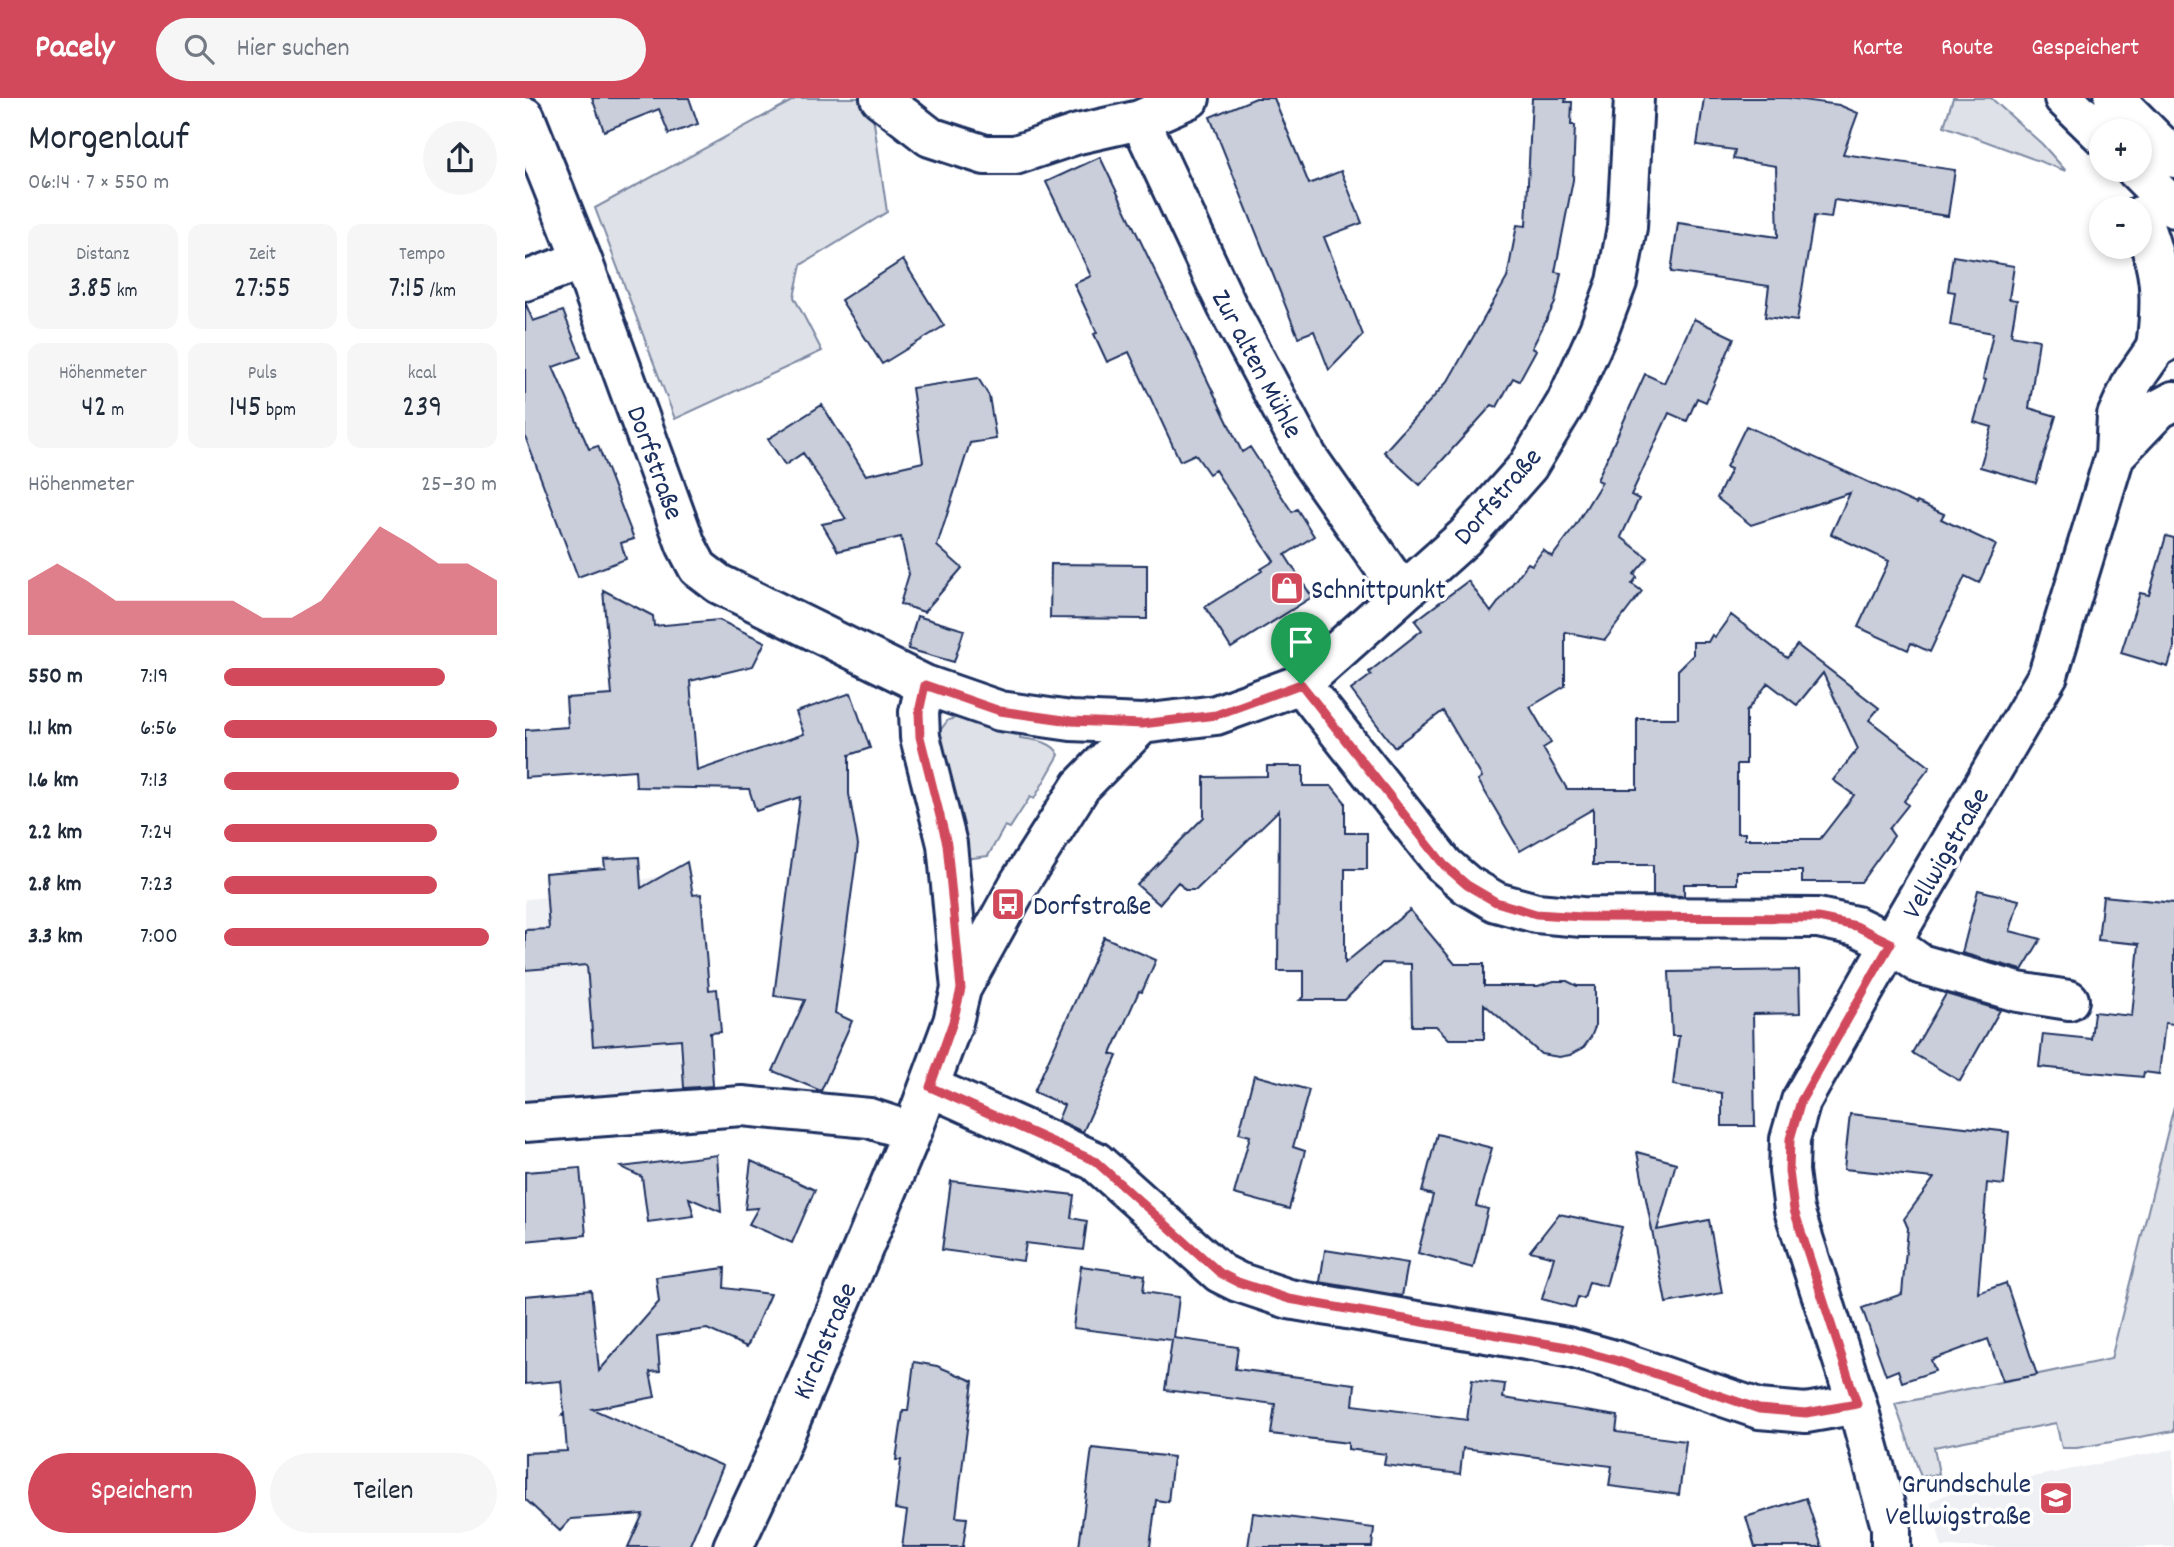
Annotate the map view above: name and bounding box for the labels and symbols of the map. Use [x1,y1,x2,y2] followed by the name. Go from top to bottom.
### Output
[1199,284,1311,447] street label: Zur alten Mühle
[613,401,691,526] street label: Dorfstraße
[1446,440,1554,556] street label: Dorfstraße
[1268,569,1306,607] shop icon: Schnittpunkt
[1311,573,1446,613] place label: Schnittpunkt
[1271,612,1331,684] pin
[1895,781,2002,928] street label: Vellwigstraße
[989,885,1027,923] bus stop icon: Dorfstraße
[1033,889,1151,929] place label: Dorfstraße
[785,1277,870,1407] street label: Kirchstraße
[1885,1467,2031,1539] place label: Grundschule Vellwigstraße
[2037,1479,2075,1517] school or university icon: Grundschule Vellwigstraße

